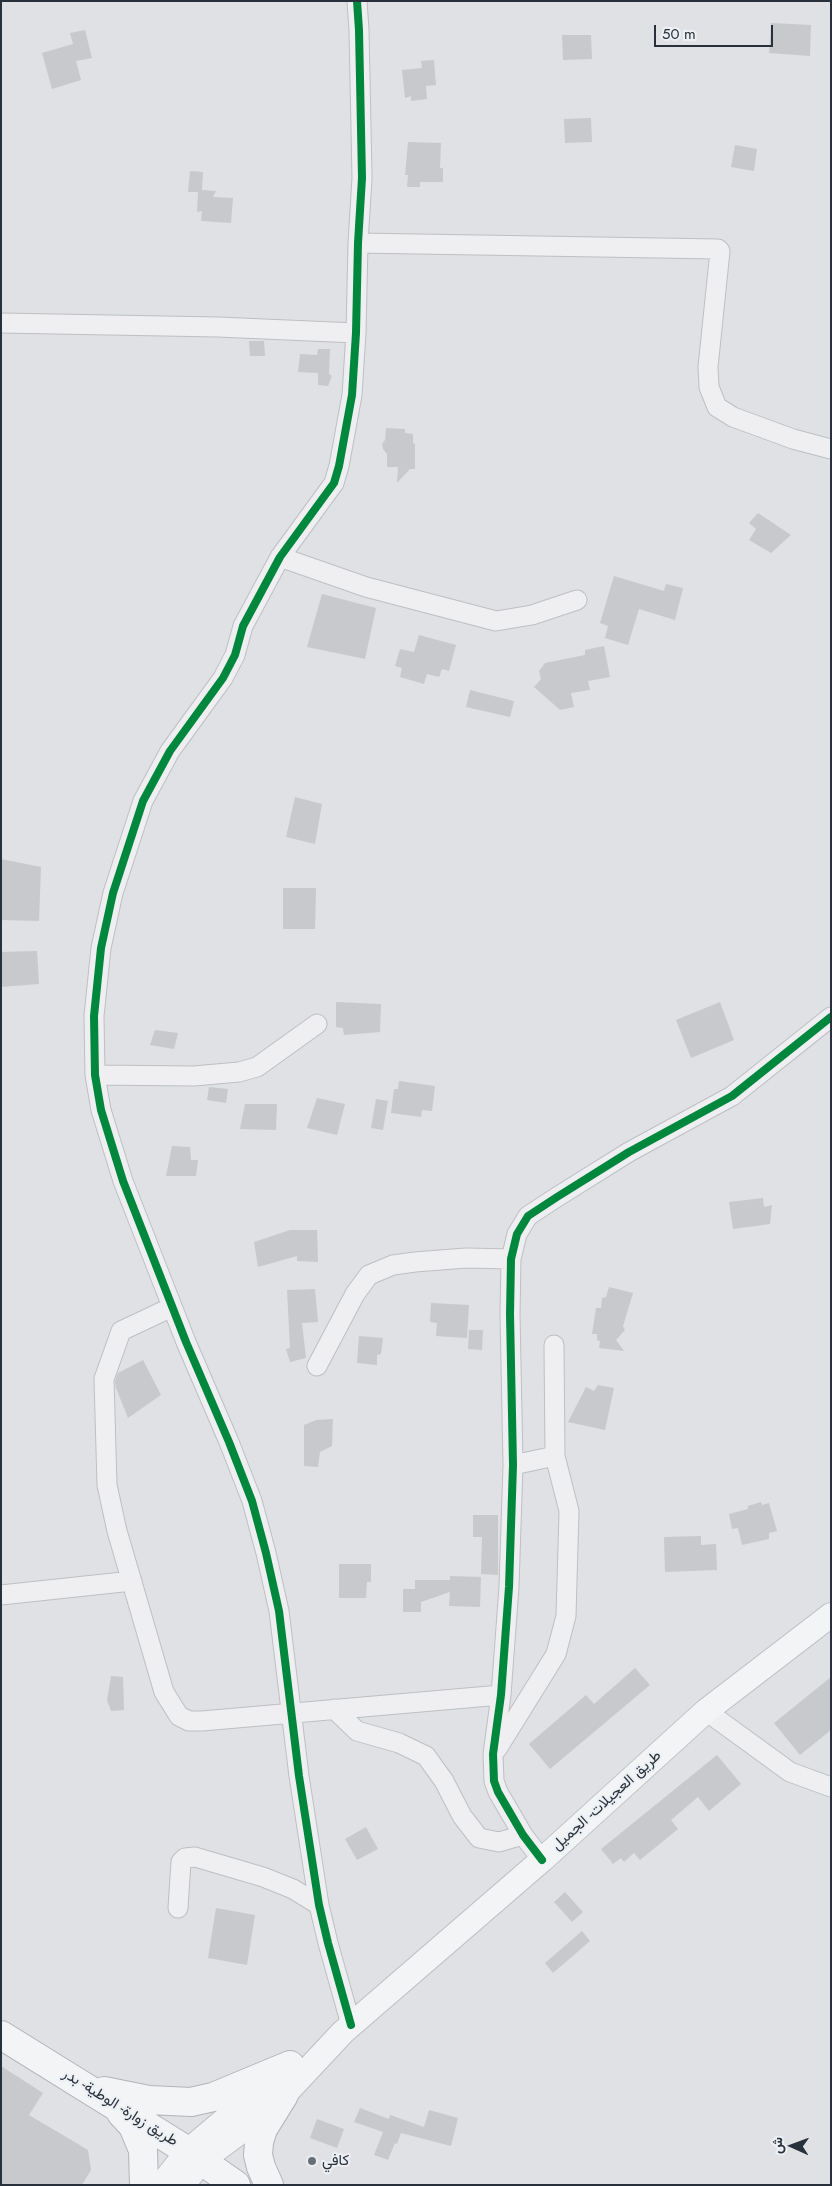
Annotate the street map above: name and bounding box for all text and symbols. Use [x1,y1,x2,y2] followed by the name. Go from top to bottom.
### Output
[657,15,776,47] scale bar
[662,23,696,45] text: 50 m
[549,1747,665,1855] street label: طريق العجيلات- الجميل
[59,2065,181,2151] street label: طريق زوارة- الوطية- بدر
[767,2121,817,2171] north arrow
[767,2137,787,2154] text: ش
[322,2152,349,2170] place label: كافي
[306,2155,318,2167] marker: كافي

